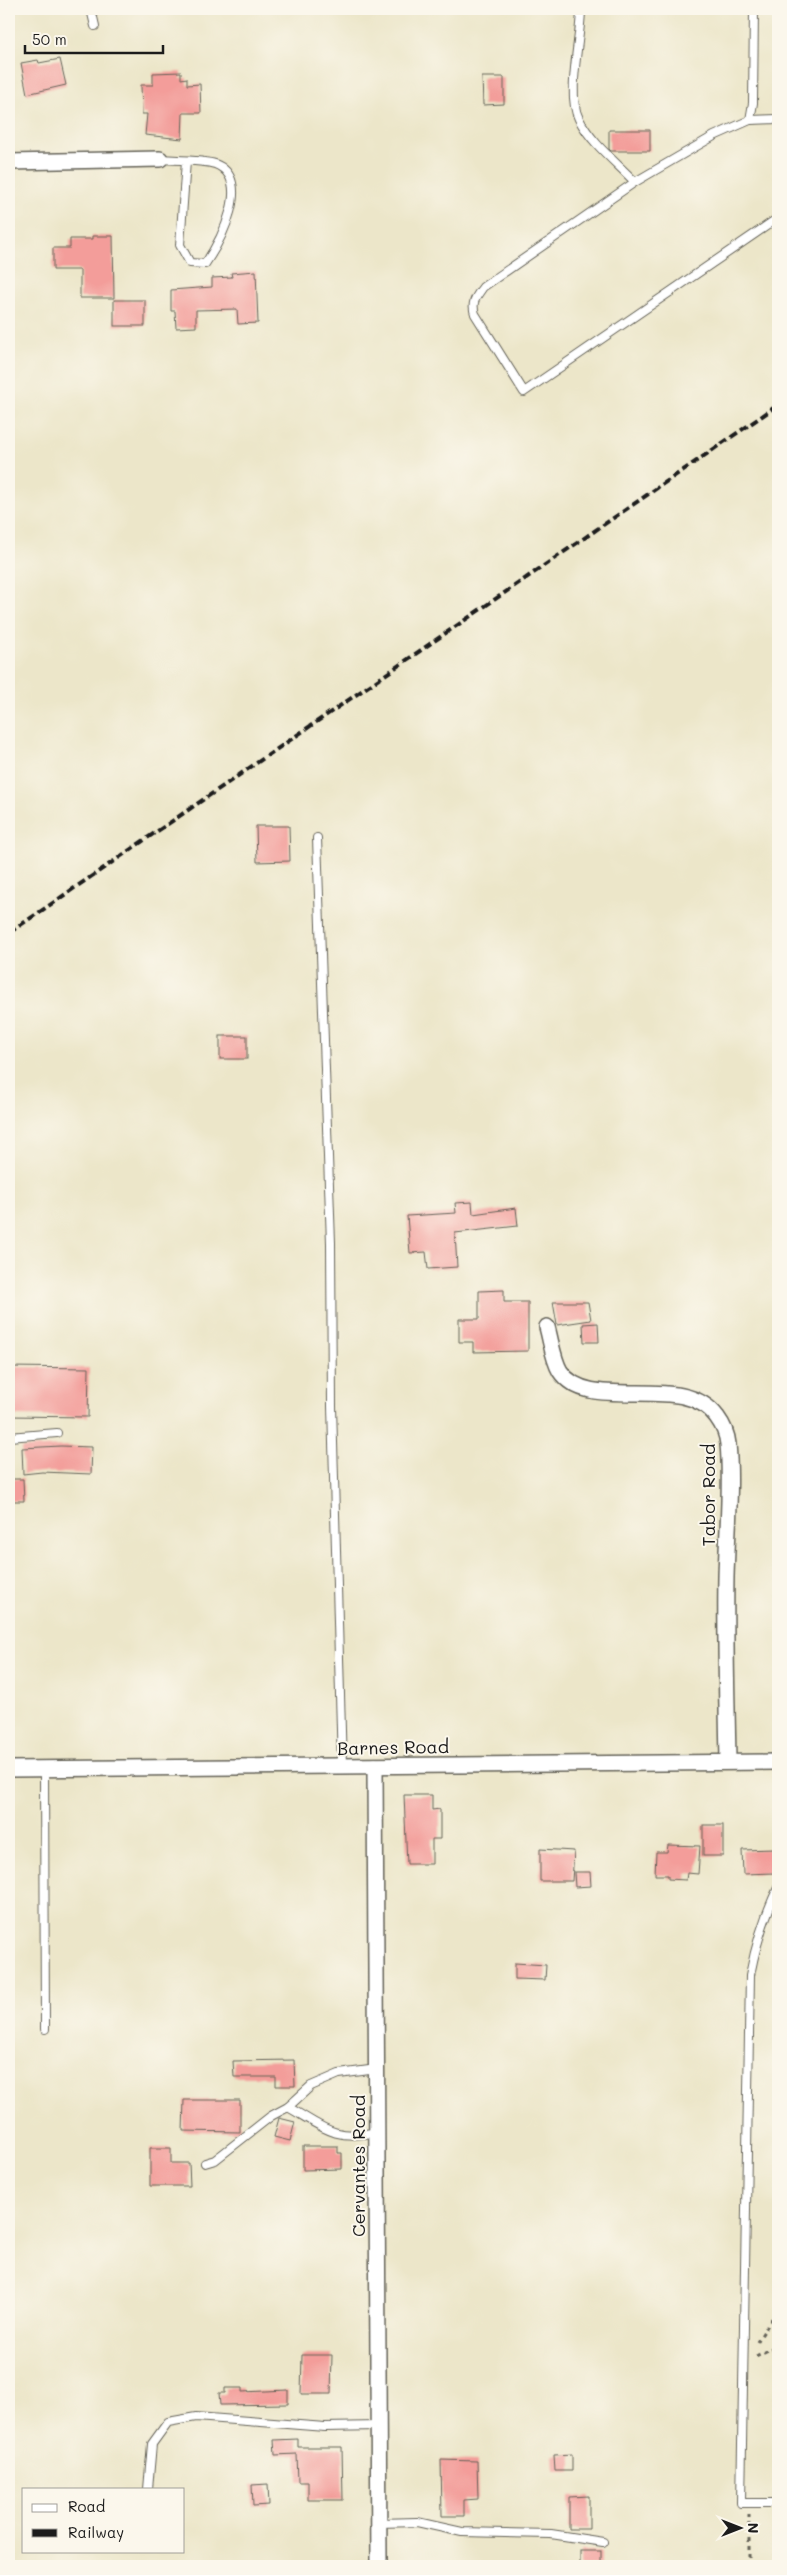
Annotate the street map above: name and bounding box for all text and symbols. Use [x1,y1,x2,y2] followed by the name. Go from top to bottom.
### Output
[25,22,162,54] scale bar
[32,29,67,49] text: 50 m
[696,1443,720,1547] street label: Tabor Road
[337,1734,449,1760] street label: Barnes Road
[346,2095,370,2237] street label: Cervantes Road
[22,2488,185,2552] legend
[68,2496,105,2516] text: Road
[714,2502,764,2552] north arrow
[68,2522,124,2542] text: Railway
[744,2523,763,2533] text: N

